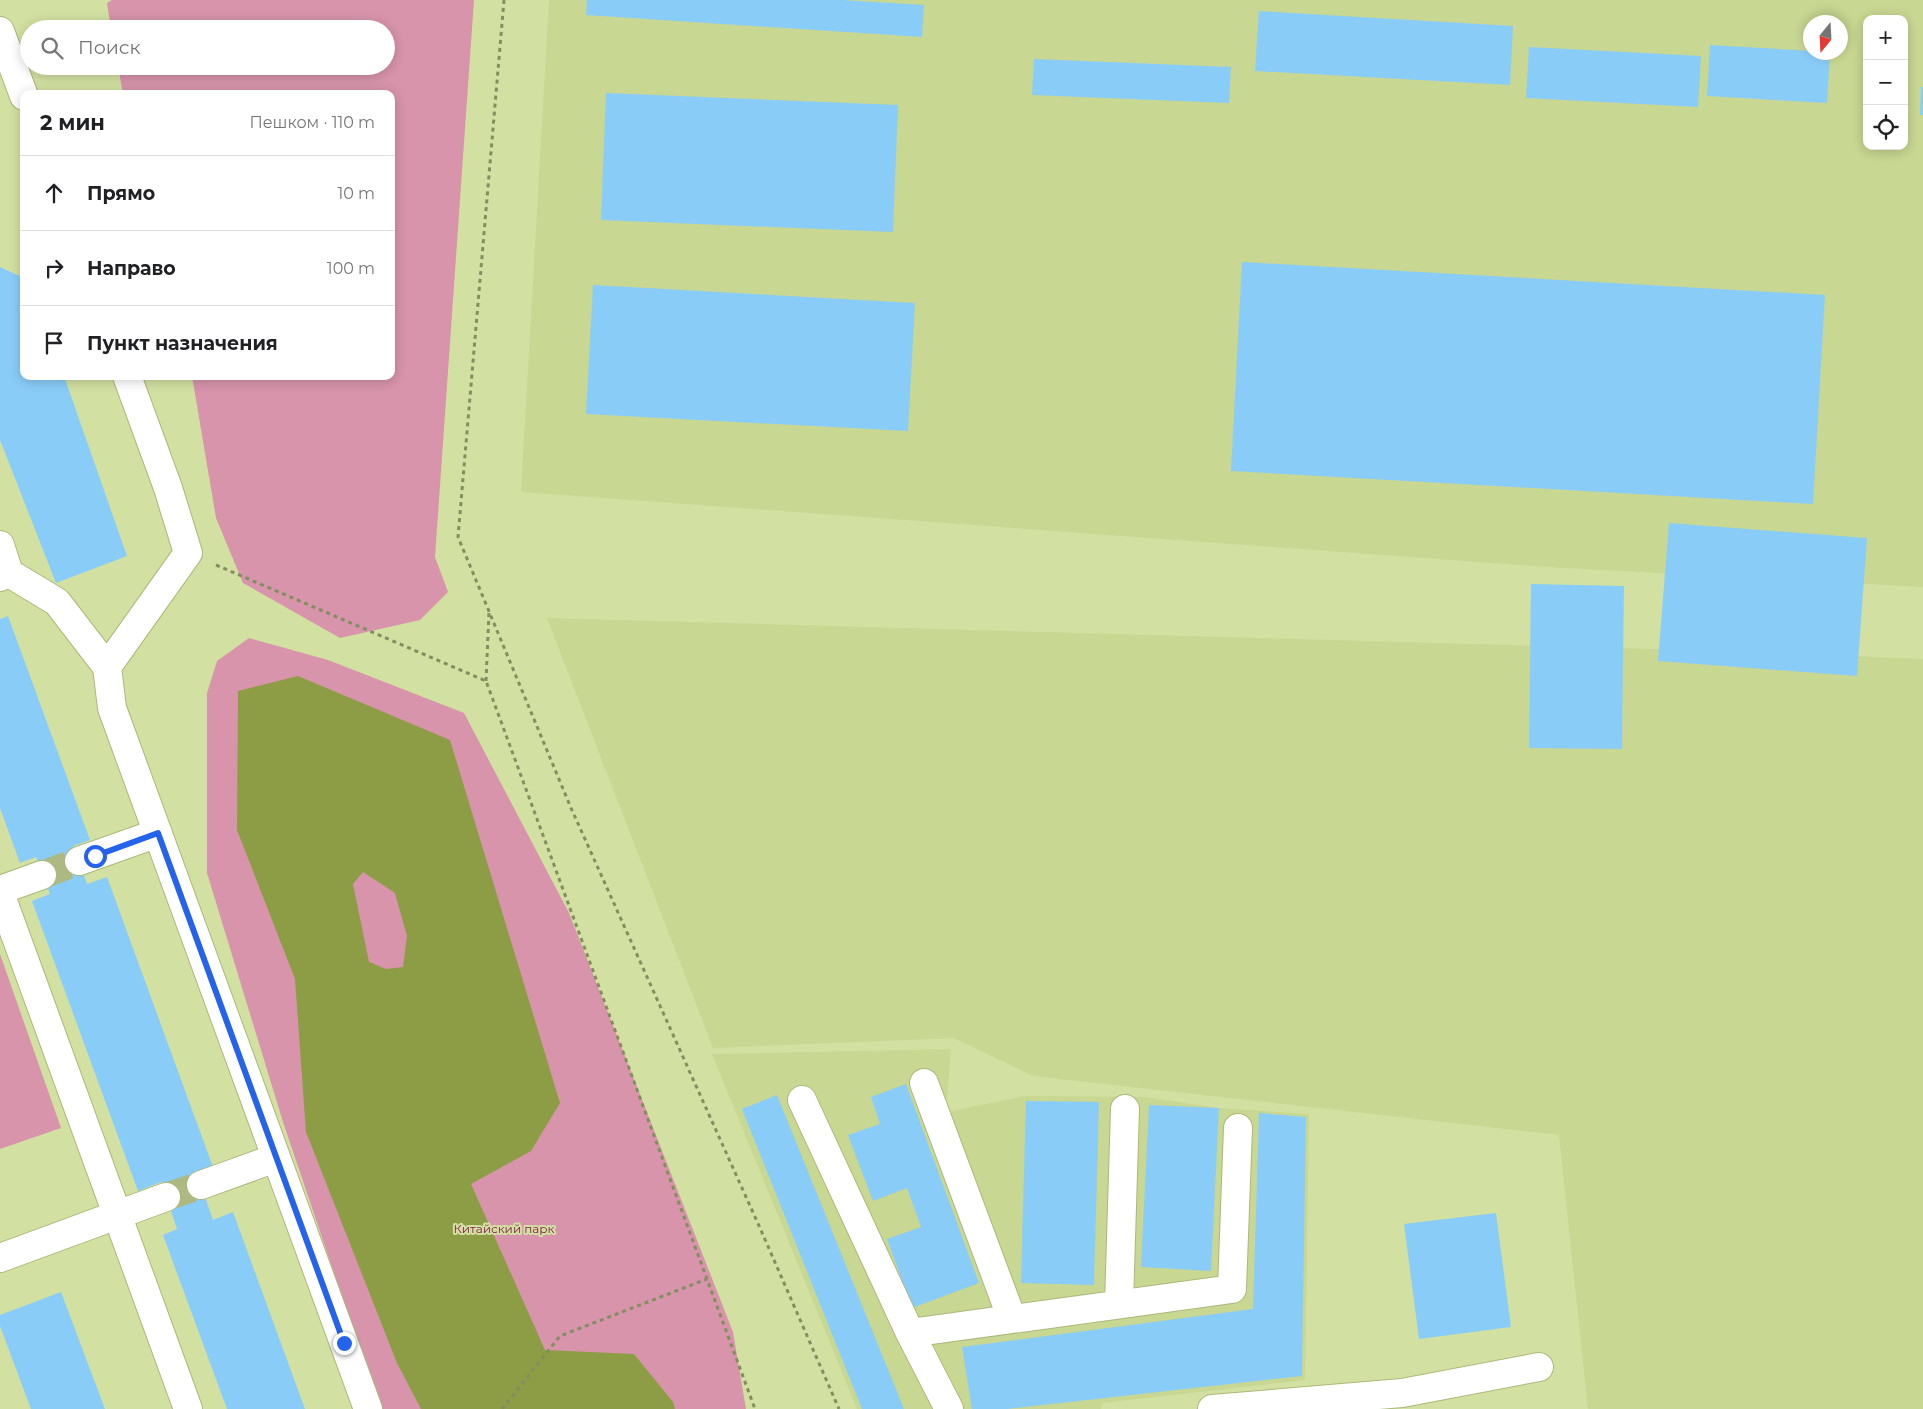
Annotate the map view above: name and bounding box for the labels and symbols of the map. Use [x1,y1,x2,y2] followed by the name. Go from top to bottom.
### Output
[1803,15,1848,60] north arrow
[84,845,107,868] route start
[453,1221,555,1236] park label: Китайский парк
[333,1332,356,1355] route end

